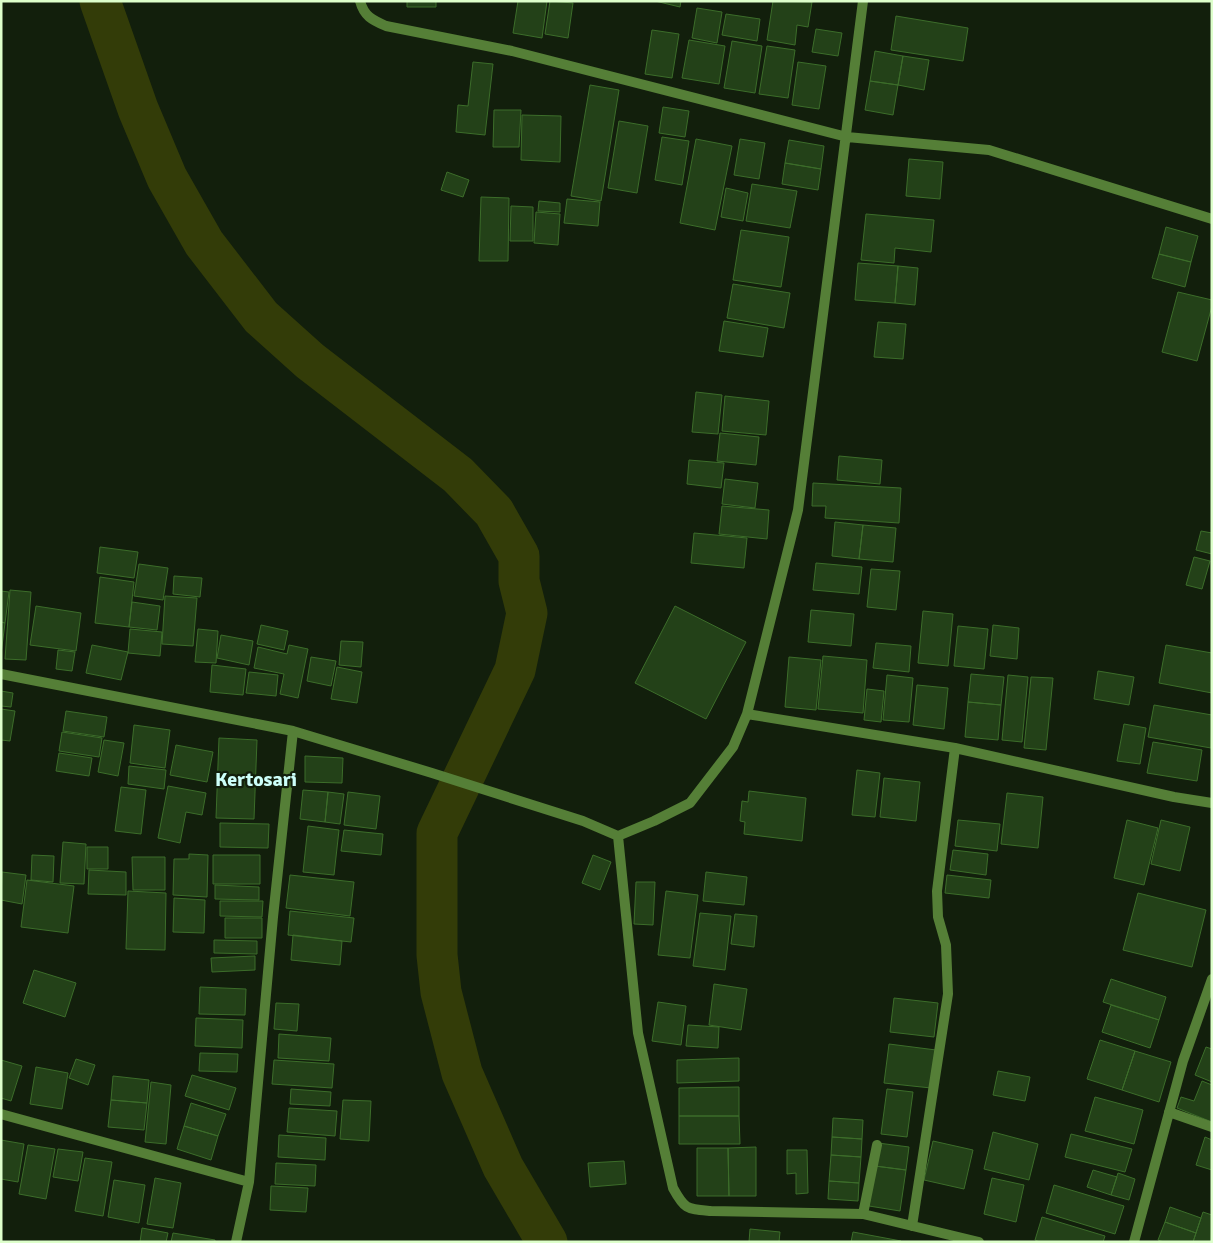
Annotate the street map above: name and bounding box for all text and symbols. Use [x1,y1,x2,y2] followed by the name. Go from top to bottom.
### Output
[215,767,297,792] district label: Kertosari

